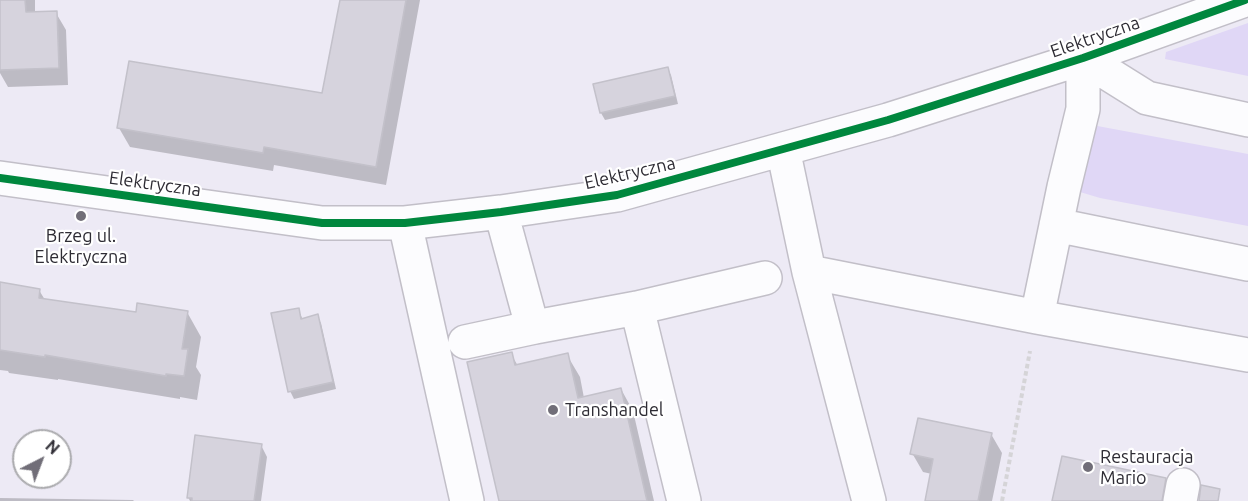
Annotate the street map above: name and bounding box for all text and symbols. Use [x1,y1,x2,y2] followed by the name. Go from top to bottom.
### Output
[1048,12,1142,62] street label: Elektryczna
[582,152,678,194] street label: Elektryczna
[107,167,203,201] street label: Elektryczna
[74,209,88,223] marker: Brzeg ul. Elektryczna
[35,225,127,268] place label: Brzeg ul. Elektryczna
[565,399,664,421] place label: Transhandel
[546,403,560,417] marker: Transhandel
[12,429,72,489] north arrow
[42,436,63,458] text: N
[1100,446,1194,488] place label: Restauracja Mario
[1081,460,1095,474] marker: Restauracja Mario

